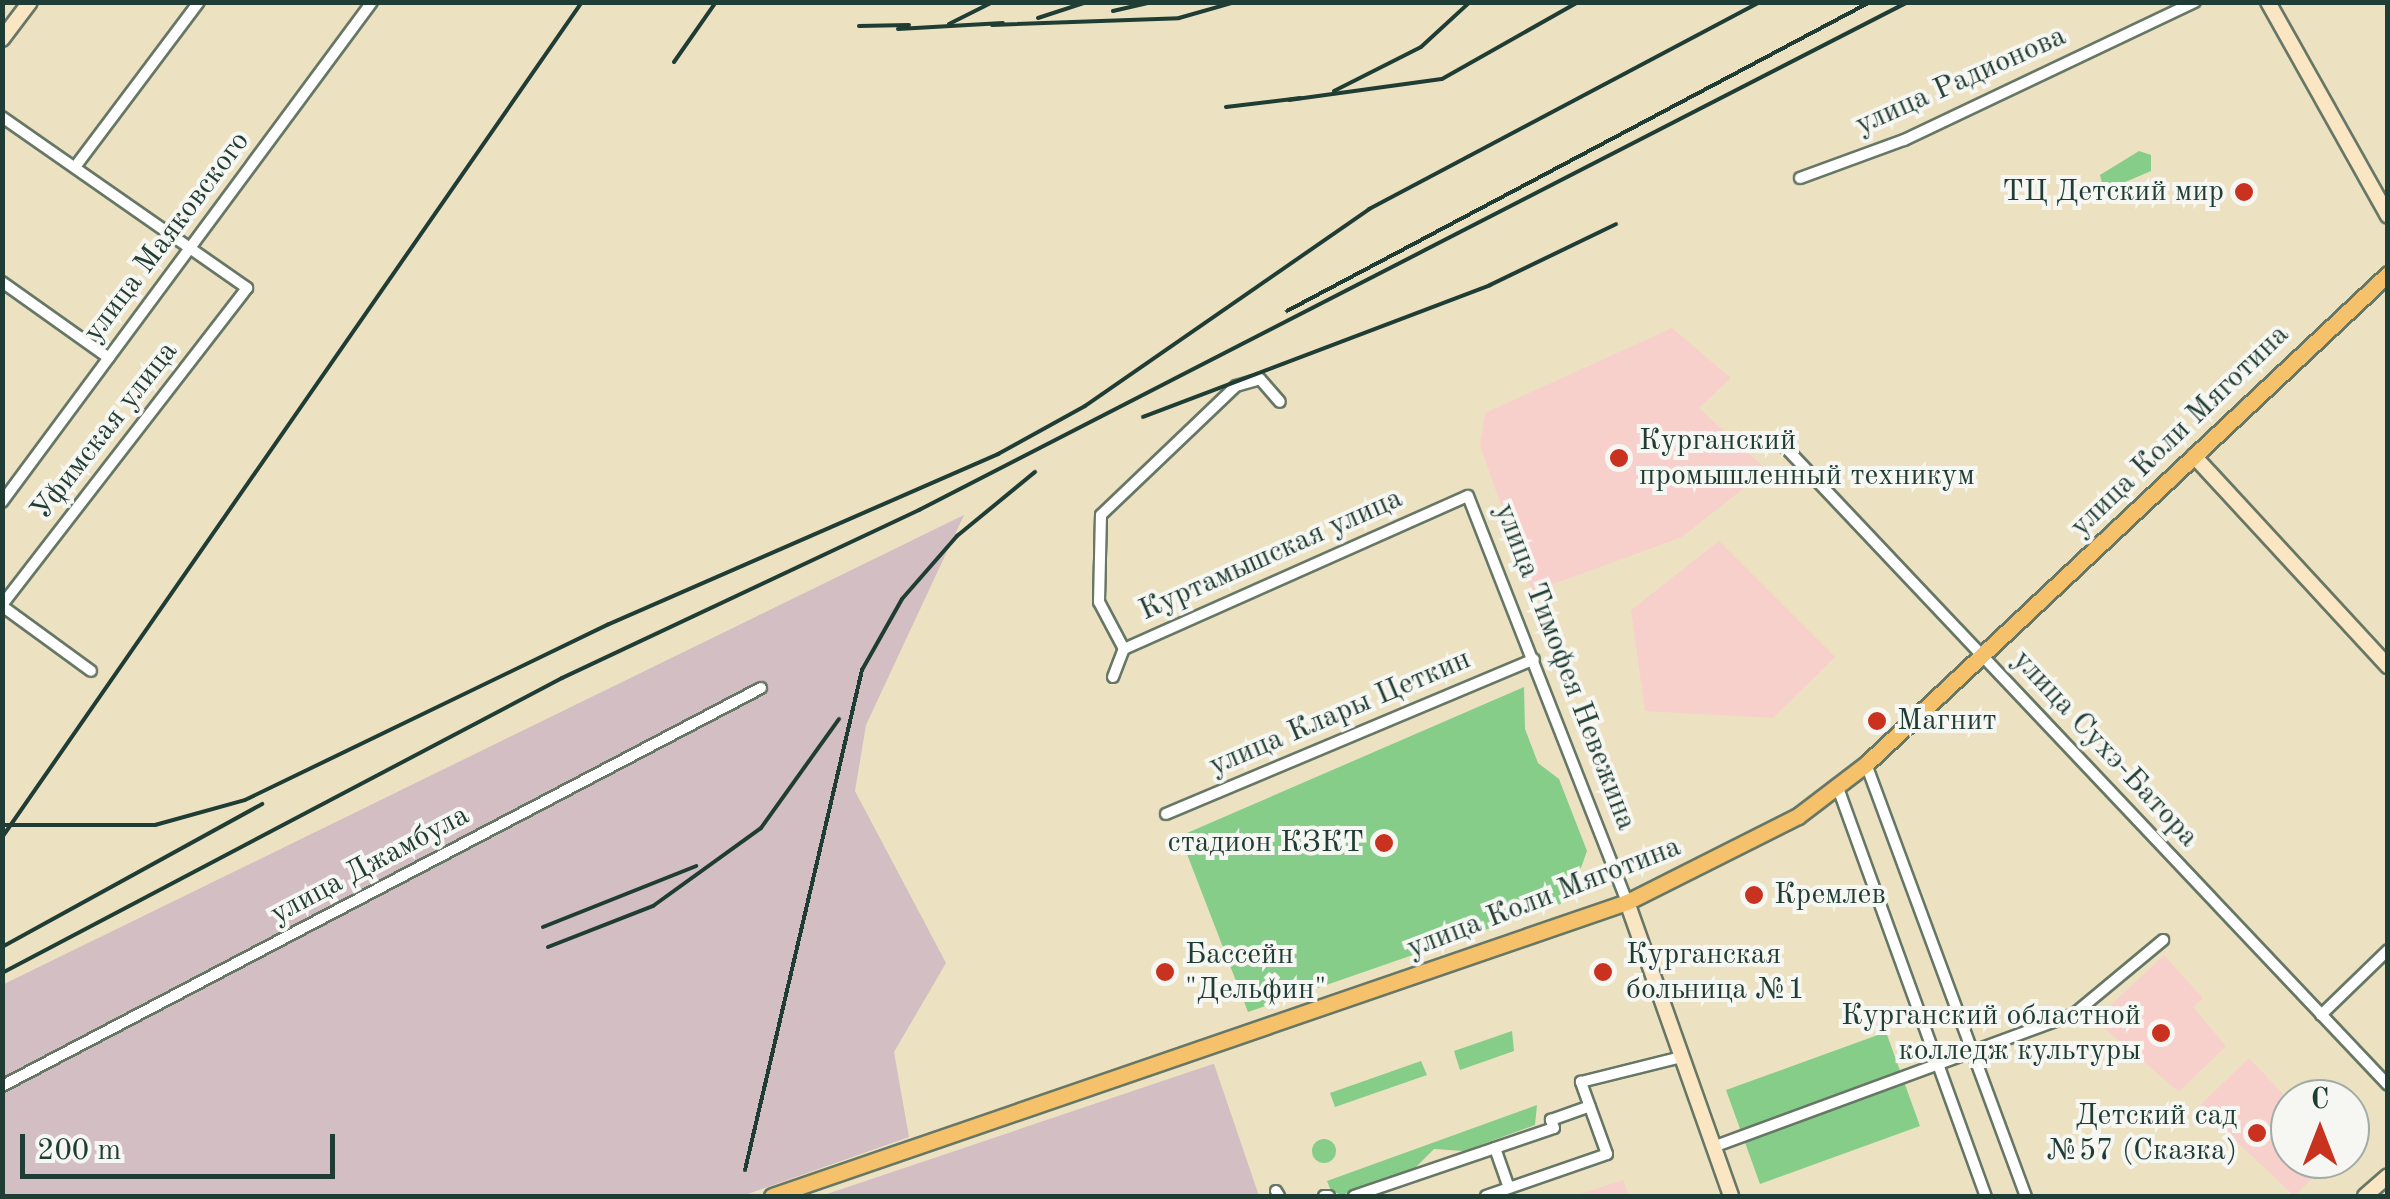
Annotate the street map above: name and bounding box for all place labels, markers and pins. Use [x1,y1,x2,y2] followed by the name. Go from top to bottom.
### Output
[2002,174,2224,210] place label: ТЦ Детский мир
[2233,181,2255,203] marker: ТЦ Детский мир
[1639,423,1975,494] place label: Курганский промышленный техникум
[1608,447,1630,469] marker: Курганский промышленный техникум
[1897,703,1997,739] place label: Магнит
[1866,710,1888,732] marker: Магнит
[1168,825,1364,861] place label: стадион КЗКТ
[1373,832,1395,854] marker: стадион КЗКТ
[1774,877,1886,913] place label: Кремлев
[1743,884,1765,906] marker: Кремлев
[1185,937,1326,1008] place label: Бассейн "Дельфин"
[1626,937,1805,1008] place label: Курганская больница №1
[1590,959,1616,985] marker: Курганская больница №1
[1154,961,1176,983] marker: Бассейн "Дельфин"
[1841,998,2141,1068] place label: Курганский областной колледж культуры
[2150,1022,2172,1044] marker: Курганский областной колледж культуры
[2047,1098,2237,1168] place label: Детский сад №57 (Сказка)
[2246,1122,2268,1144] marker: Детский сад №57 (Сказка)

